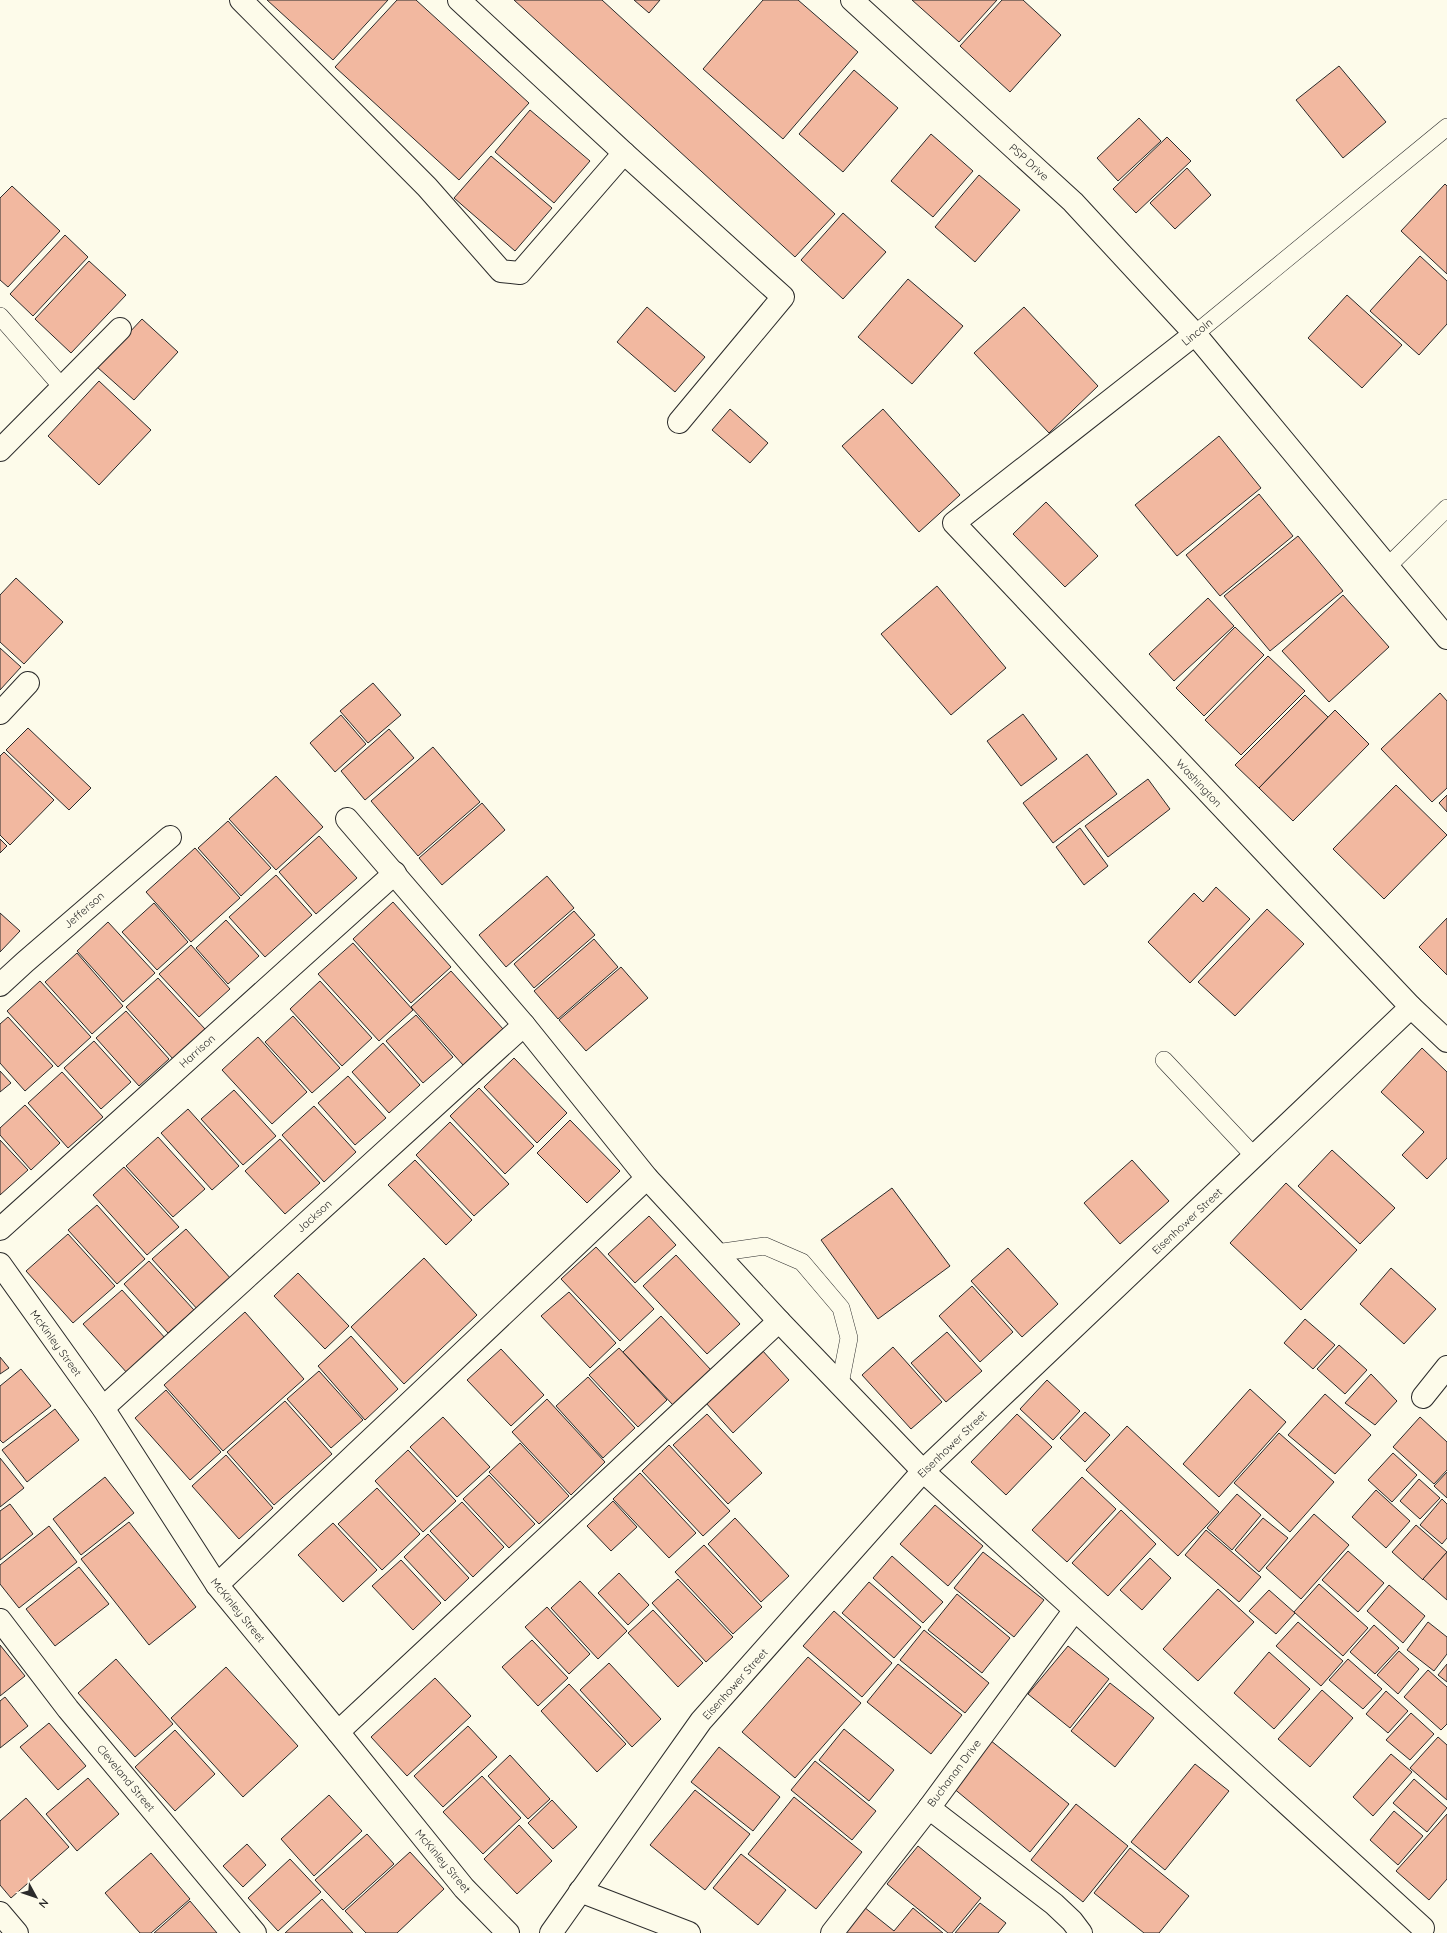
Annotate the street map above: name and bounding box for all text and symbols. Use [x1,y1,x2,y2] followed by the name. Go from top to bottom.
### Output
[1006,140,1052,184] street label: PSP Drive
[1179,315,1215,349] street label: Lincoln
[1173,756,1225,810] street label: Washington
[61,889,107,931] street label: Jefferson
[176,1031,218,1071] street label: Harrison
[1149,1185,1225,1257] street label: Eisenhower Street
[293,1197,335,1235] street label: Jackson
[27,1307,85,1379] street label: McKinley Street
[914,1407,990,1481] street label: Eisenhower Street
[208,1575,268,1645] street label: McKinley Street
[699,1645,771,1723] street label: Eisenhower Street
[924,1736,984,1810] street label: Buchanan Drive
[94,1742,158,1815] street label: Cleveland Street
[412,1826,474,1896] street label: McKinley Street
[16,1877,56,1917] north arrow
[36,1896,52,1911] text: N

